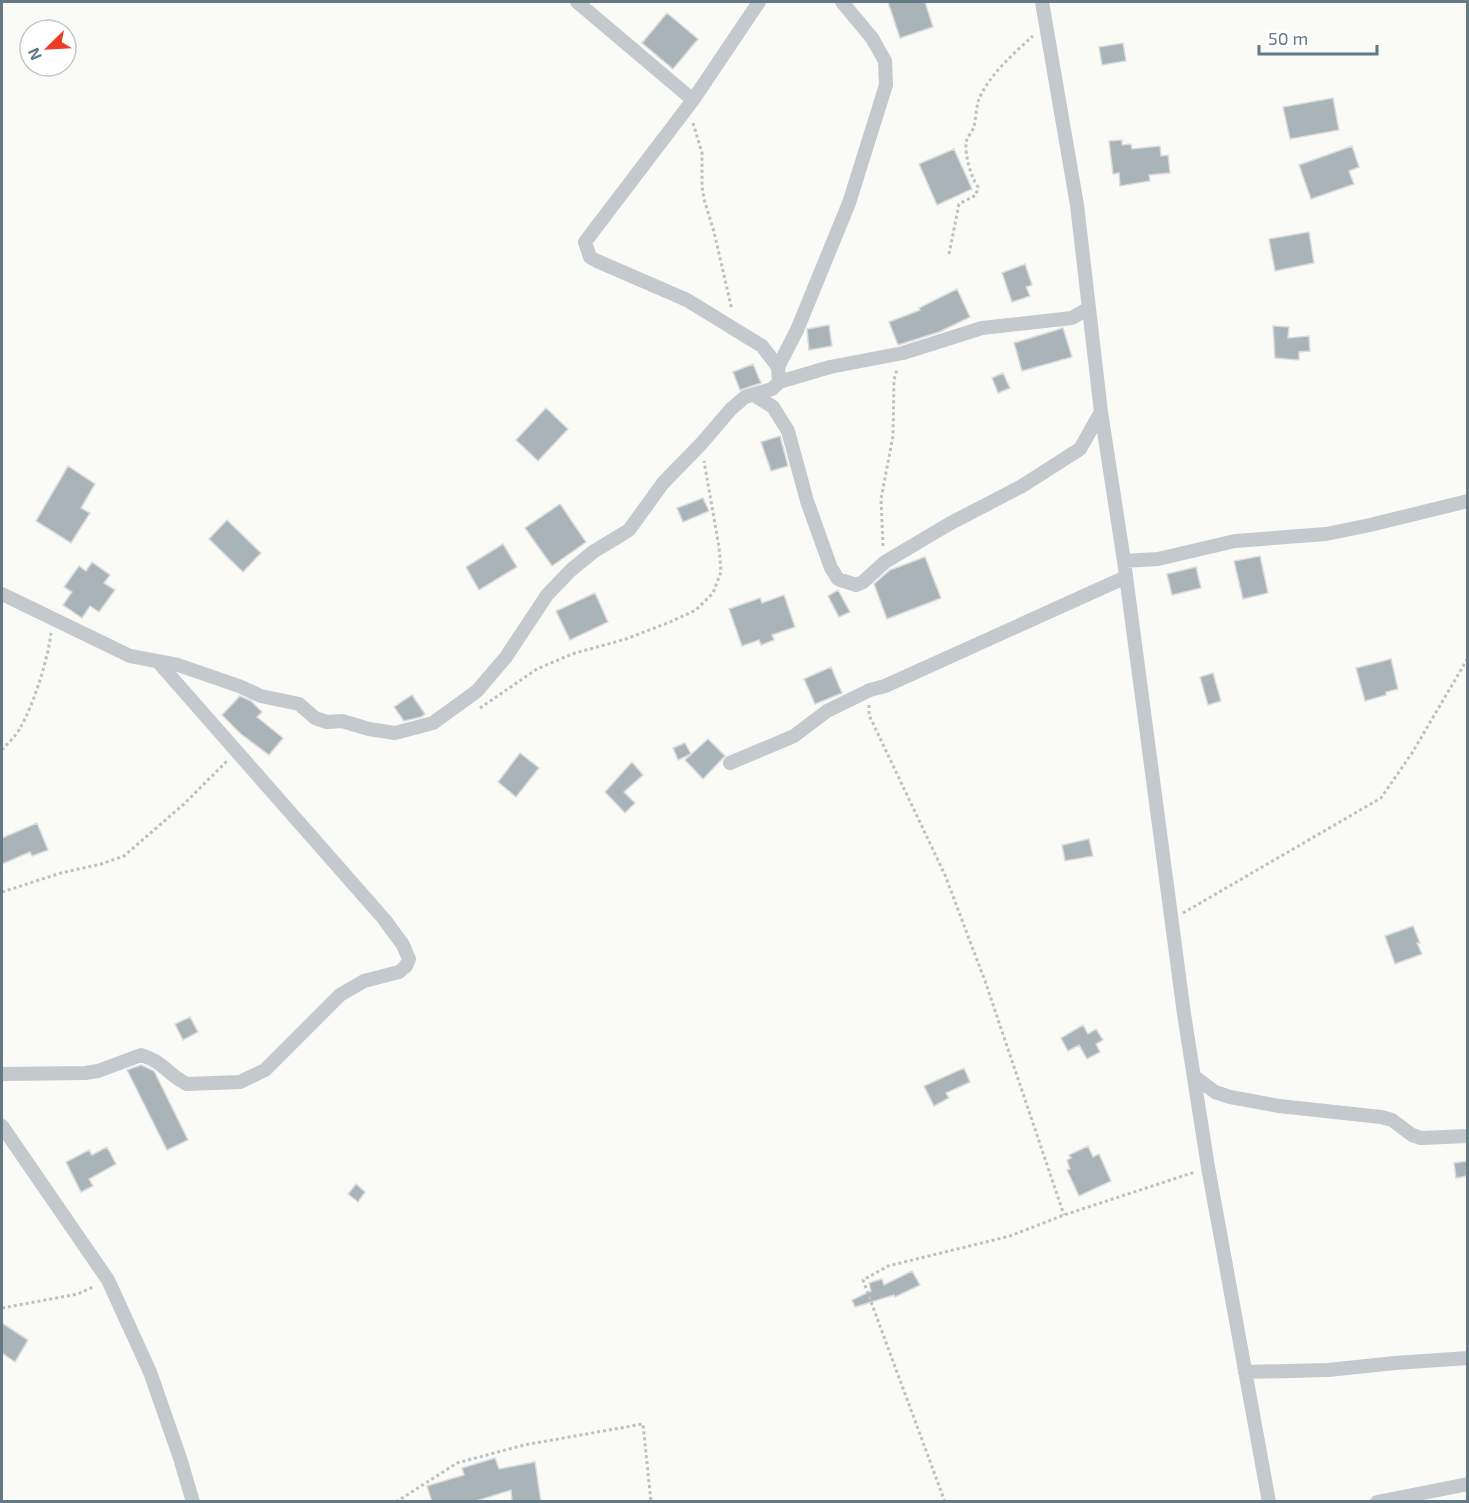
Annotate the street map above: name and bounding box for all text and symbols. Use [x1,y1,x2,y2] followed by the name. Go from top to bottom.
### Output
[18,18,78,78] north arrow
[1259,18,1378,56] scale bar
[1268,27,1308,49] text: 50 m
[23,45,45,63] text: N

